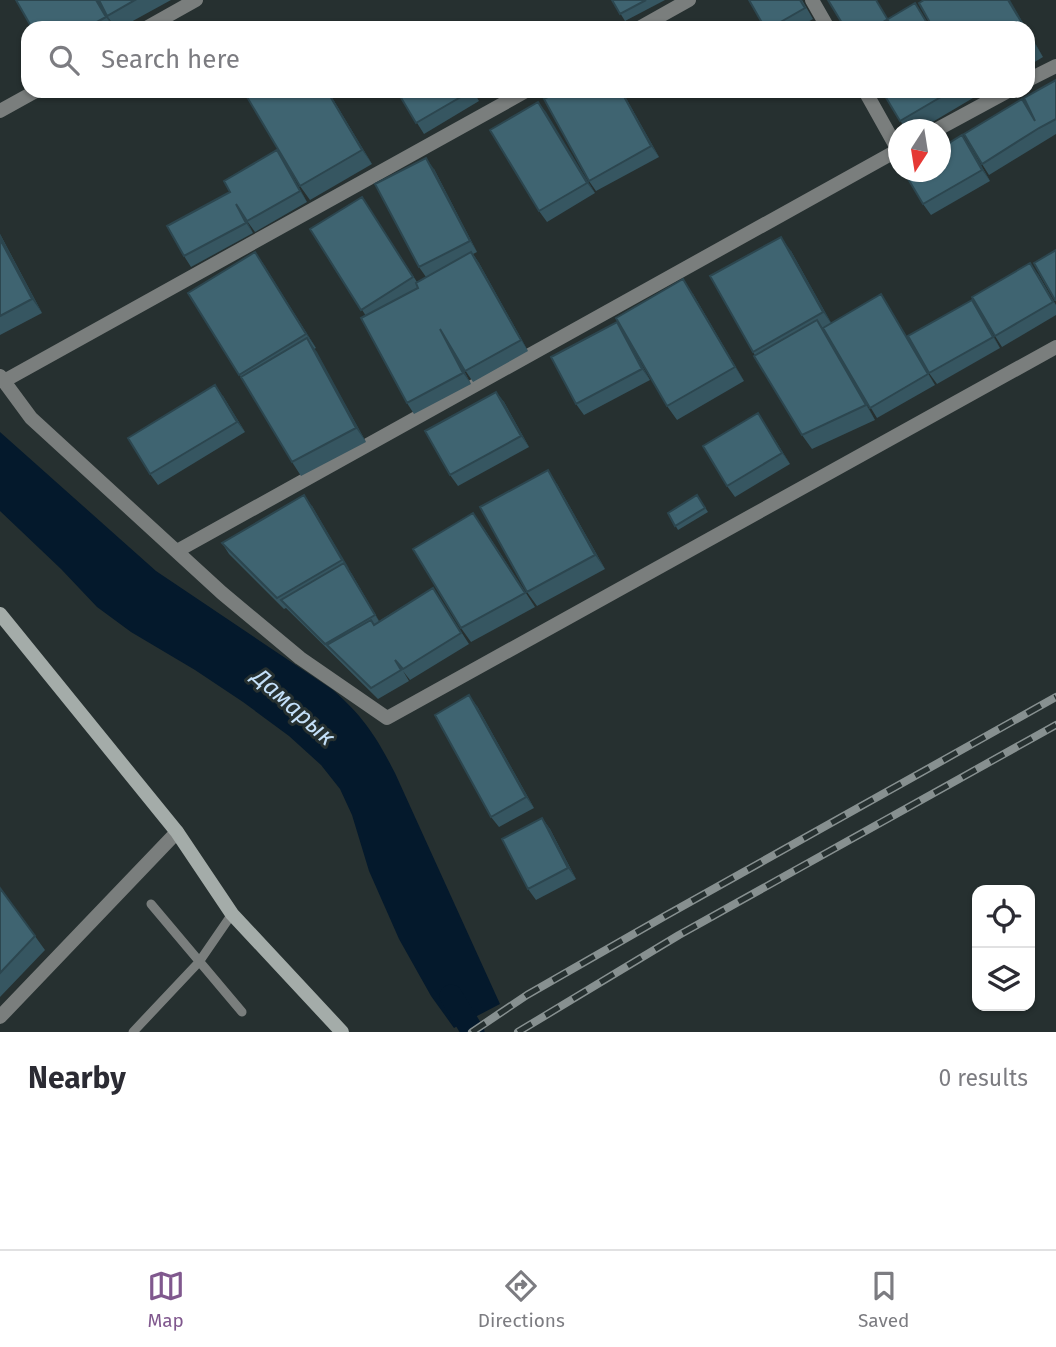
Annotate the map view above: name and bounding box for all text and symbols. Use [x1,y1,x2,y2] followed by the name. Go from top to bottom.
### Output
[21,21,1035,98] search box
[45,41,83,79] icon: search
[101,44,240,75] text: Search here
[888,119,951,182] north arrow
[245,661,341,752] water label: Дамарык
[972,885,1035,1011] map controls
[972,885,1035,948] button: locate
[972,948,1035,1011] button: layers
[28,1060,126,1096] text: Nearby
[938,1064,1028,1092] text: 0 results
[147,1267,185,1332] tab: Map
[478,1267,565,1332] tab: Directions
[858,1267,909,1332] tab: Saved

